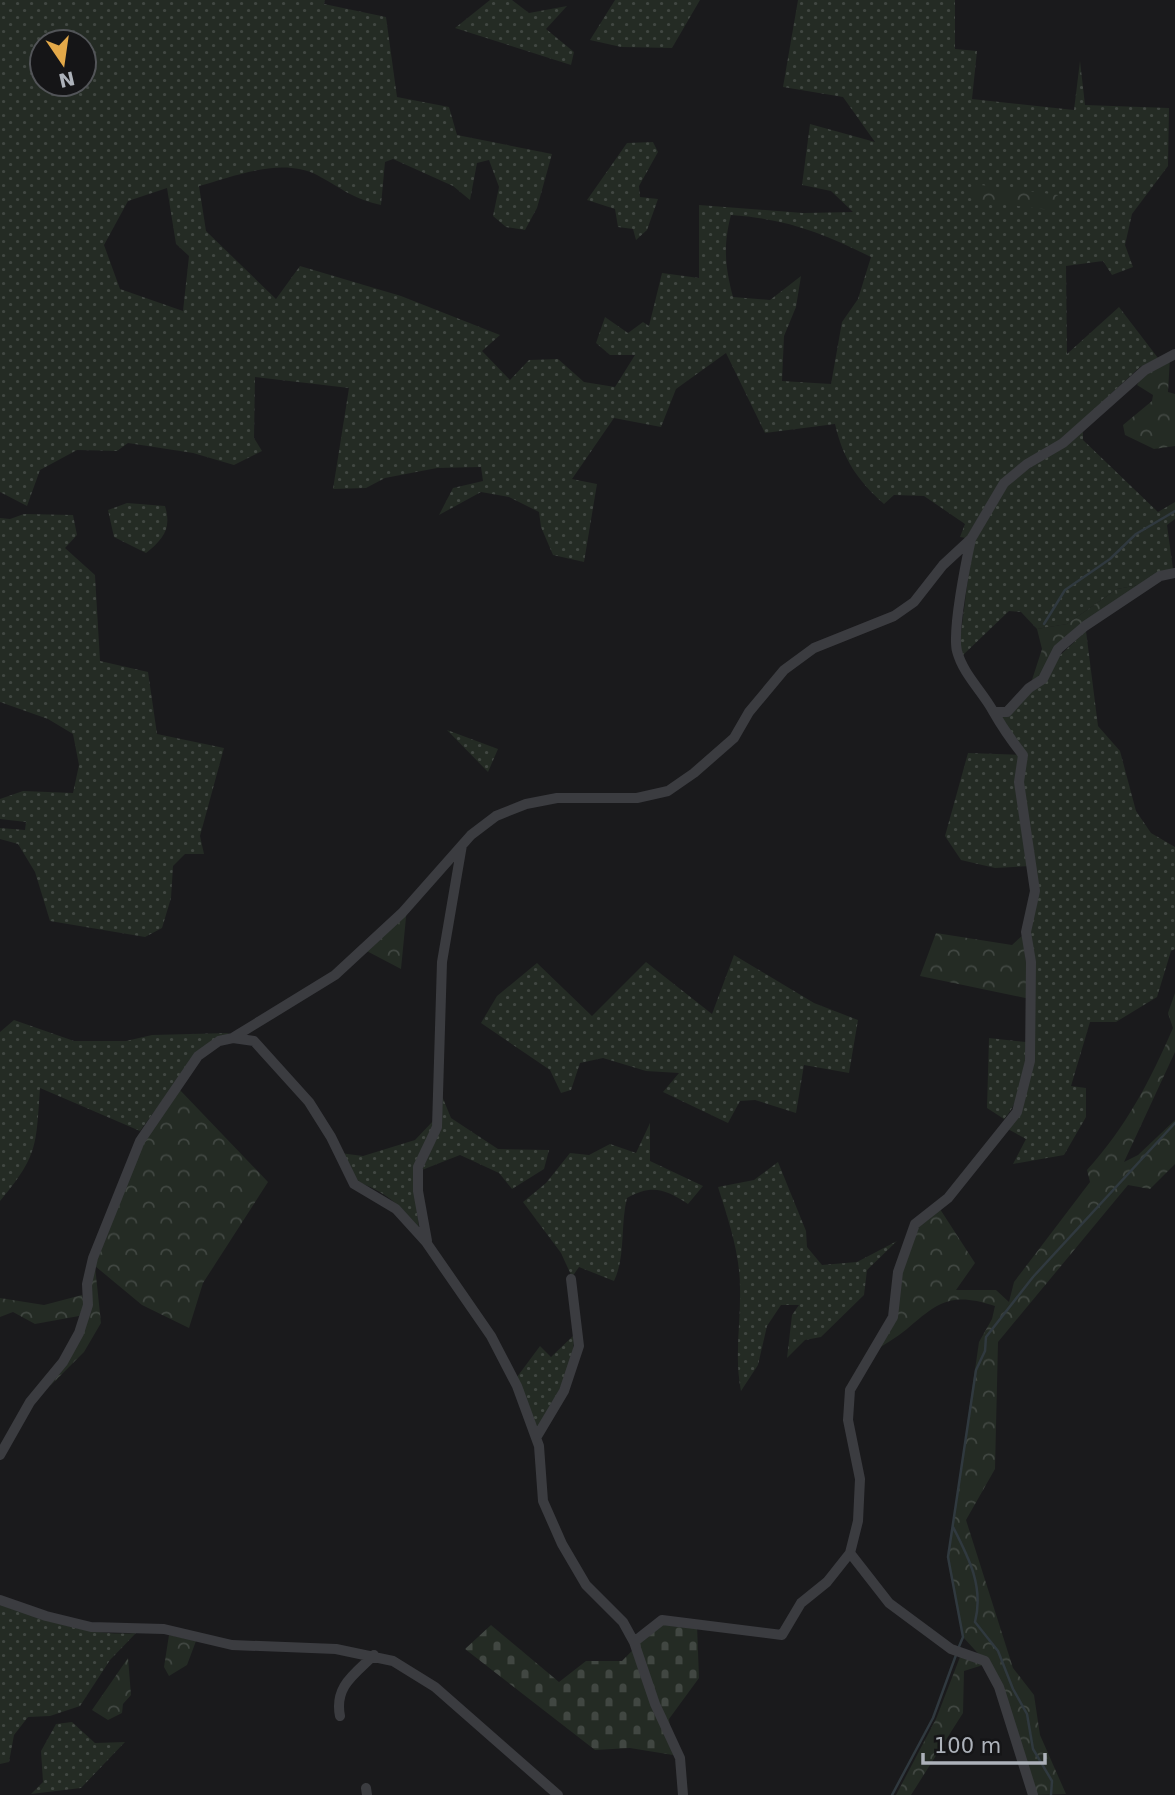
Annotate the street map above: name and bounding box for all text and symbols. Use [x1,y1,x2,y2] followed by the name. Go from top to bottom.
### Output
[28,28,98,98] north arrow
[57,67,77,92] text: N
[923,1722,1046,1766] scale bar
[934,1734,1001,1758] text: 100 m

